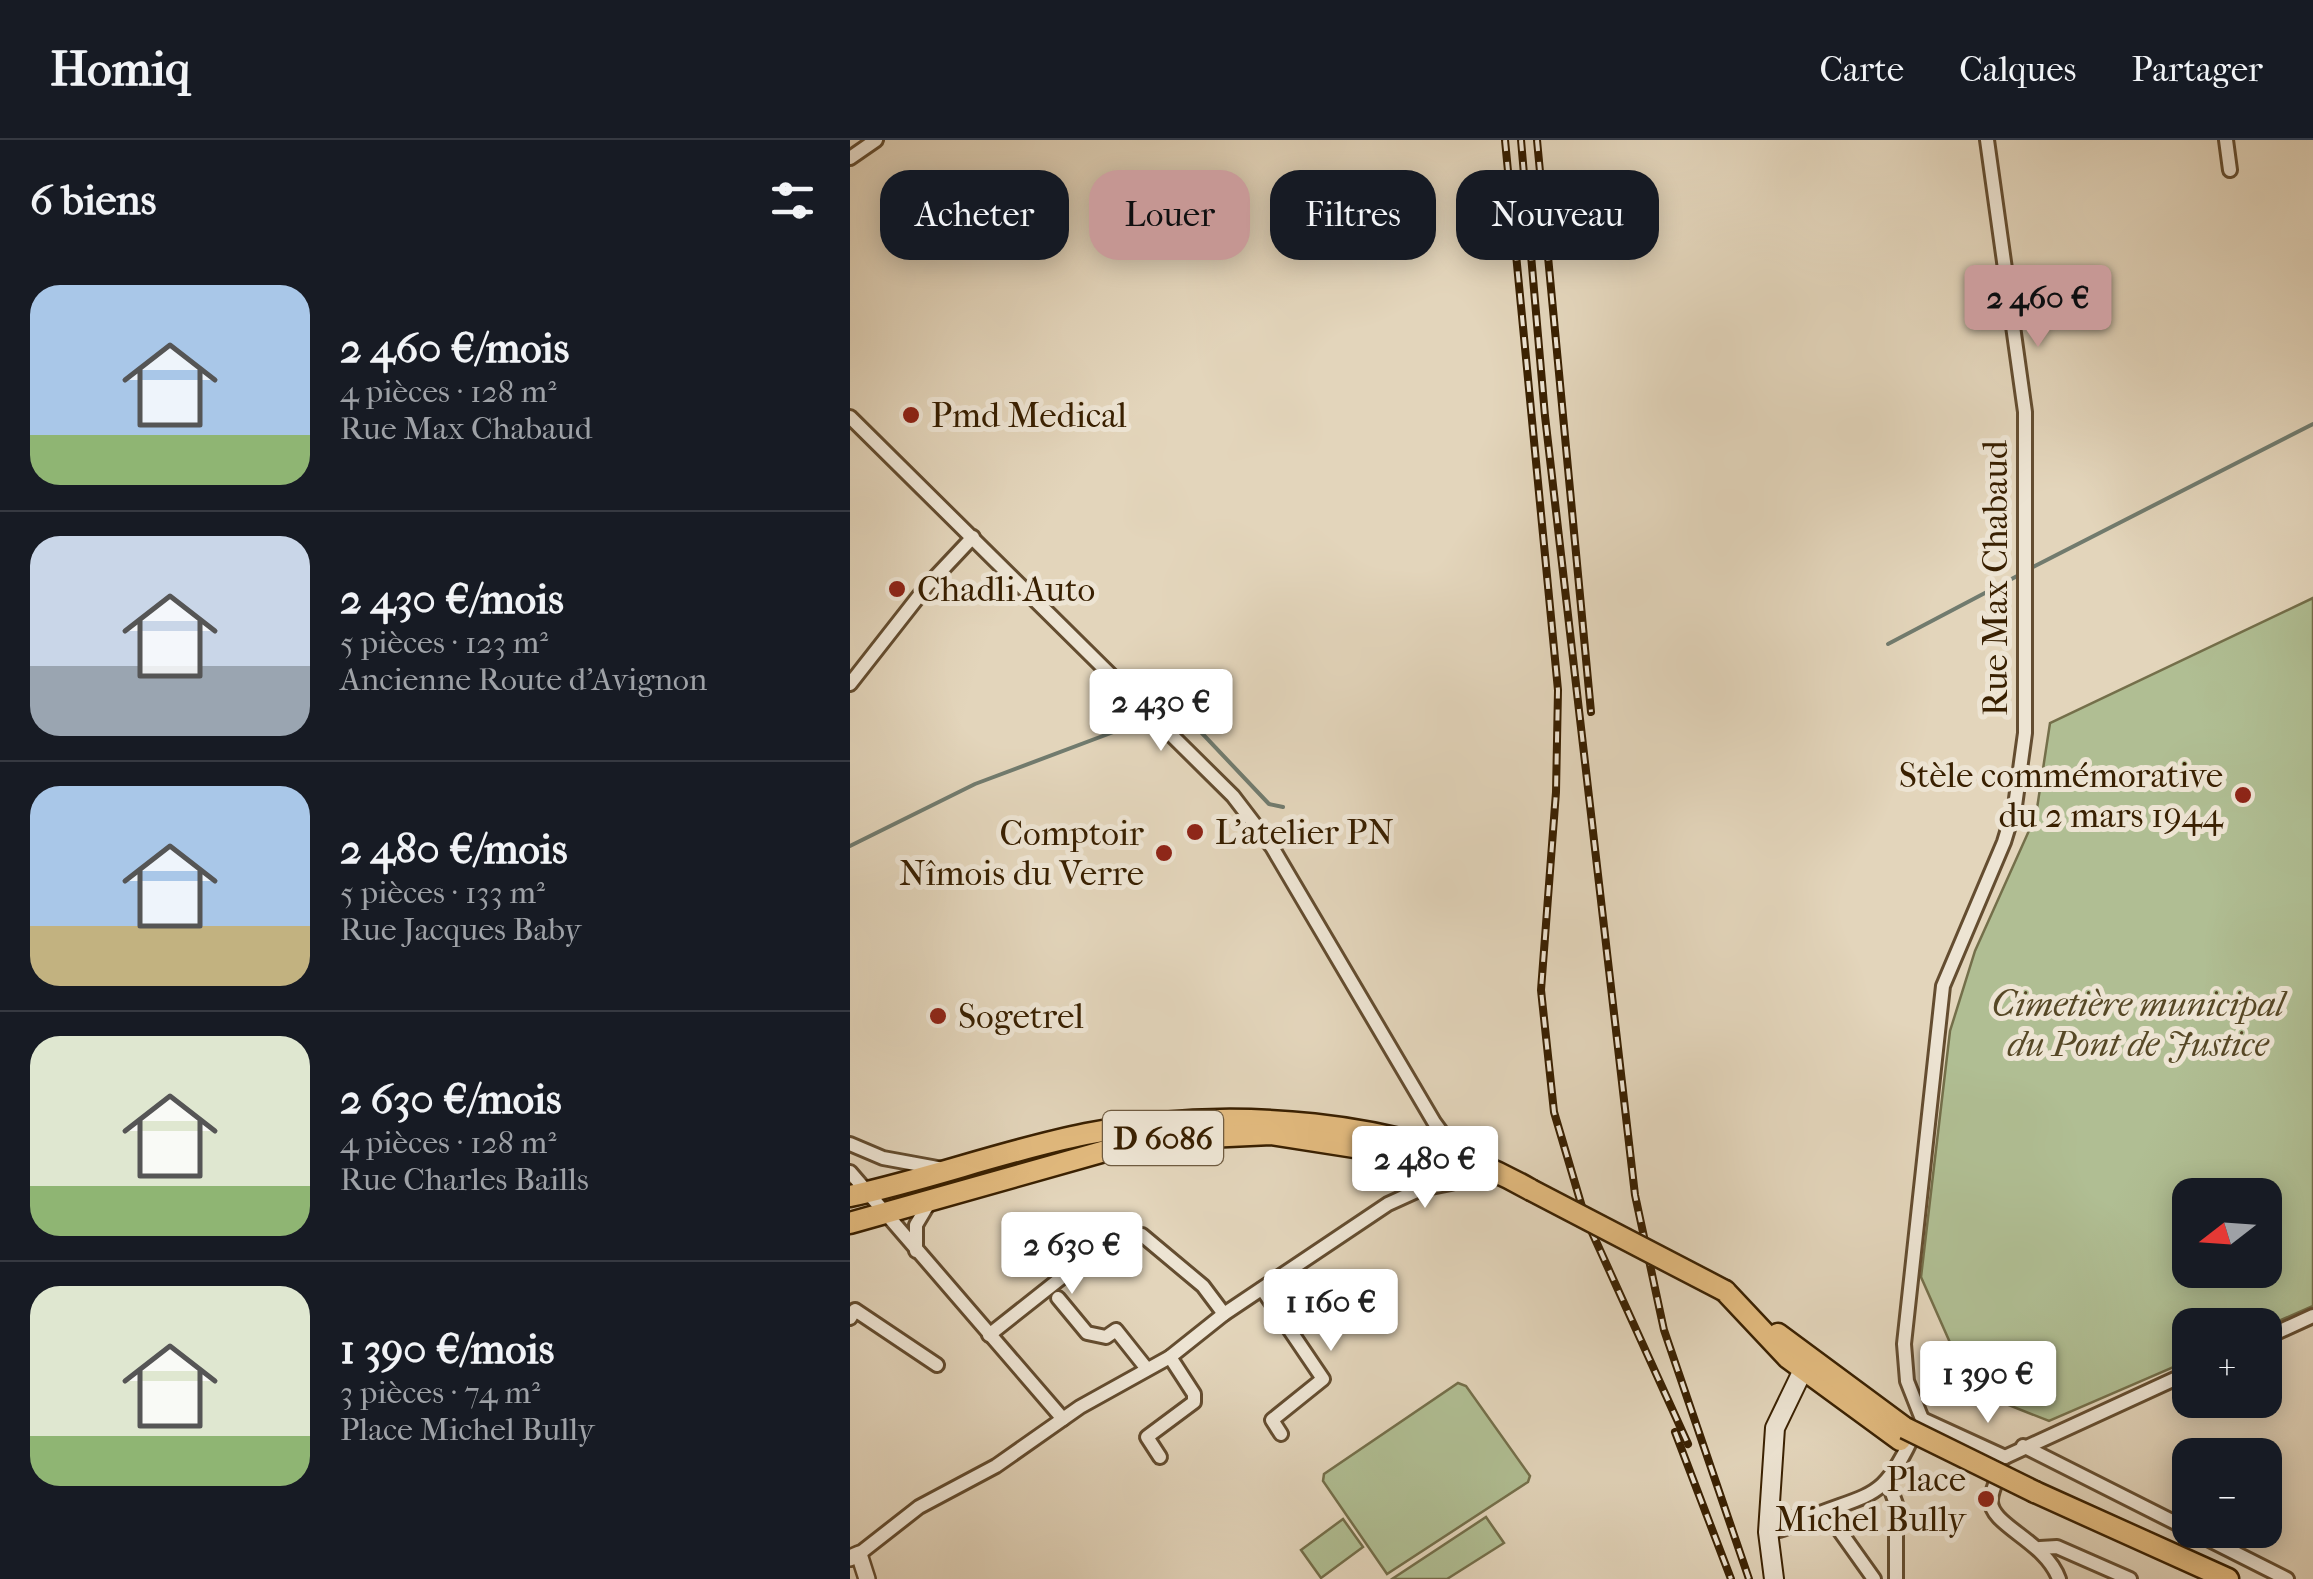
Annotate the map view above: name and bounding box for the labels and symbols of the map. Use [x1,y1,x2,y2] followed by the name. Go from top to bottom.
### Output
[1946,265,2130,350] pin: 2 460 €
[931,395,1127,436] place label: Pmd Medical
[900,404,922,426] marker: Pmd Medical
[1975,439,2016,716] street label: Rue Max Chabaud
[917,569,1095,610] place label: Chadli Auto
[886,578,908,600] marker: Chadli Auto
[1069,669,1253,754] pin: 2 430 €
[1899,755,2224,836] place label: Stèle commémorative du 2 mars 1944
[2232,784,2254,806] marker: Stèle commémorative du 2 mars 1944
[1215,812,1394,853] place label: L'atelier PN
[899,813,1144,894] place label: Comptoir Nîmois du Verre
[1184,821,1206,843] marker: L'atelier PN
[1153,842,1175,864] marker: Comptoir Nîmois du Verre
[1992,984,2288,1065] park label: Cimetière municipal du Pont de Justice
[958,996,1084,1037] place label: Sogetrel
[927,1005,949,1027] marker: Sogetrel
[1103,1111,1223,1165] road number: D 6086
[1333,1126,1517,1211] pin: 2 480 €
[2172,1178,2282,1288] north arrow
[980,1212,1164,1297] pin: 2 630 €
[1239,1269,1423,1354] pin: 1 160 €
[1896,1341,2080,1426] pin: 1 390 €
[1775,1459,1967,1540] place label: Place Michel Bully
[1975,1488,1997,1510] marker: Place Michel Bully

